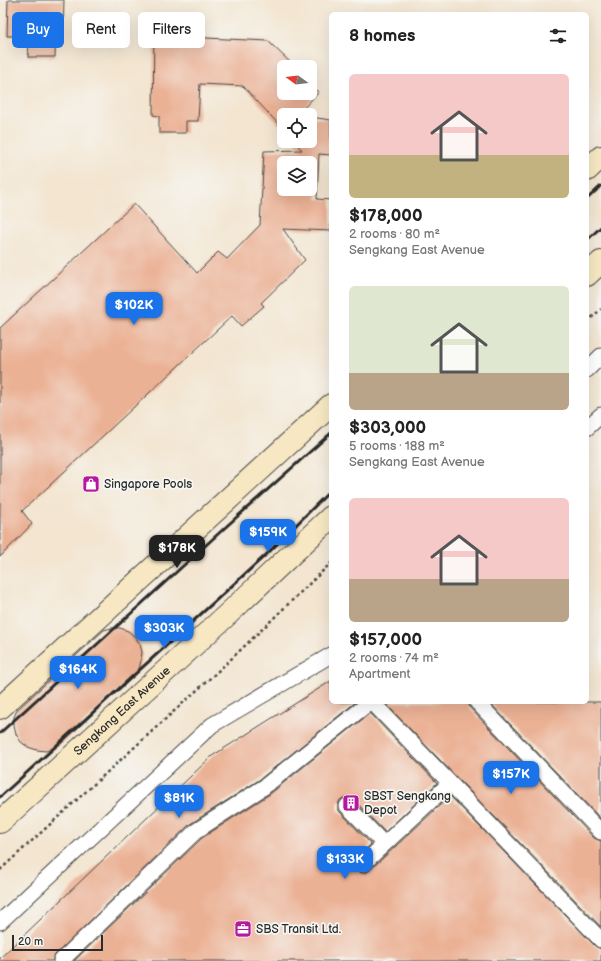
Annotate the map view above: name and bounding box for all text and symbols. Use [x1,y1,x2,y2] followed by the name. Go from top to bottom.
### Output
[12,12,64,48] chip: Buy
[72,12,130,48] chip: Rent
[138,12,205,48] chip: Filters
[547,25,569,47] icon: filters
[349,26,415,46] text: 8 homes
[277,60,317,100] north arrow
[277,60,317,196] map controls
[423,100,495,172] icon: home
[277,108,317,148] button: locate
[277,156,317,196] button: layers
[349,206,423,226] text: $178,000
[349,226,440,242] text: 2 rooms · 80 m²
[349,242,485,258] text: Sengkang East Avenue
[106,292,162,326] pin: $102K
[115,297,153,313] text: $102K
[423,312,495,384] icon: home
[349,418,426,438] text: $303,000
[349,438,445,454] text: 5 rooms · 188 m²
[349,454,485,470] text: Sengkang East Avenue
[81,474,101,494] shop icon: Singapore Pools
[104,477,192,492] place label: Singapore Pools
[240,519,296,553] pin: $159K
[249,524,287,540] text: $159K
[423,524,495,596] icon: home
[149,535,205,569] pin: $178K
[158,540,196,556] text: $178K
[136,615,192,649] pin: $303K
[144,620,184,636] text: $303K
[349,630,422,650] text: $157,000
[349,650,439,666] text: 2 rooms · 74 m²
[50,656,106,690] pin: $164K
[59,661,97,677] text: $164K
[70,663,173,759] street label: Sengkang East Avenue
[349,666,410,682] text: Apartment
[483,761,539,795] pin: $157K
[492,766,530,782] text: $157K
[155,785,203,819] pin: $81K
[364,789,451,818] place label: SBST Sengkang Depot
[164,790,194,806] text: $81K
[341,793,361,813] building icon: SBST Sengkang Depot
[317,846,373,880] pin: $133K
[326,851,364,867] text: $133K
[233,919,253,939] office icon: SBS Transit Ltd.
[256,922,341,937] place label: SBS Transit Ltd.
[12,933,103,952] scale bar
[18,935,43,948] text: 20 m

